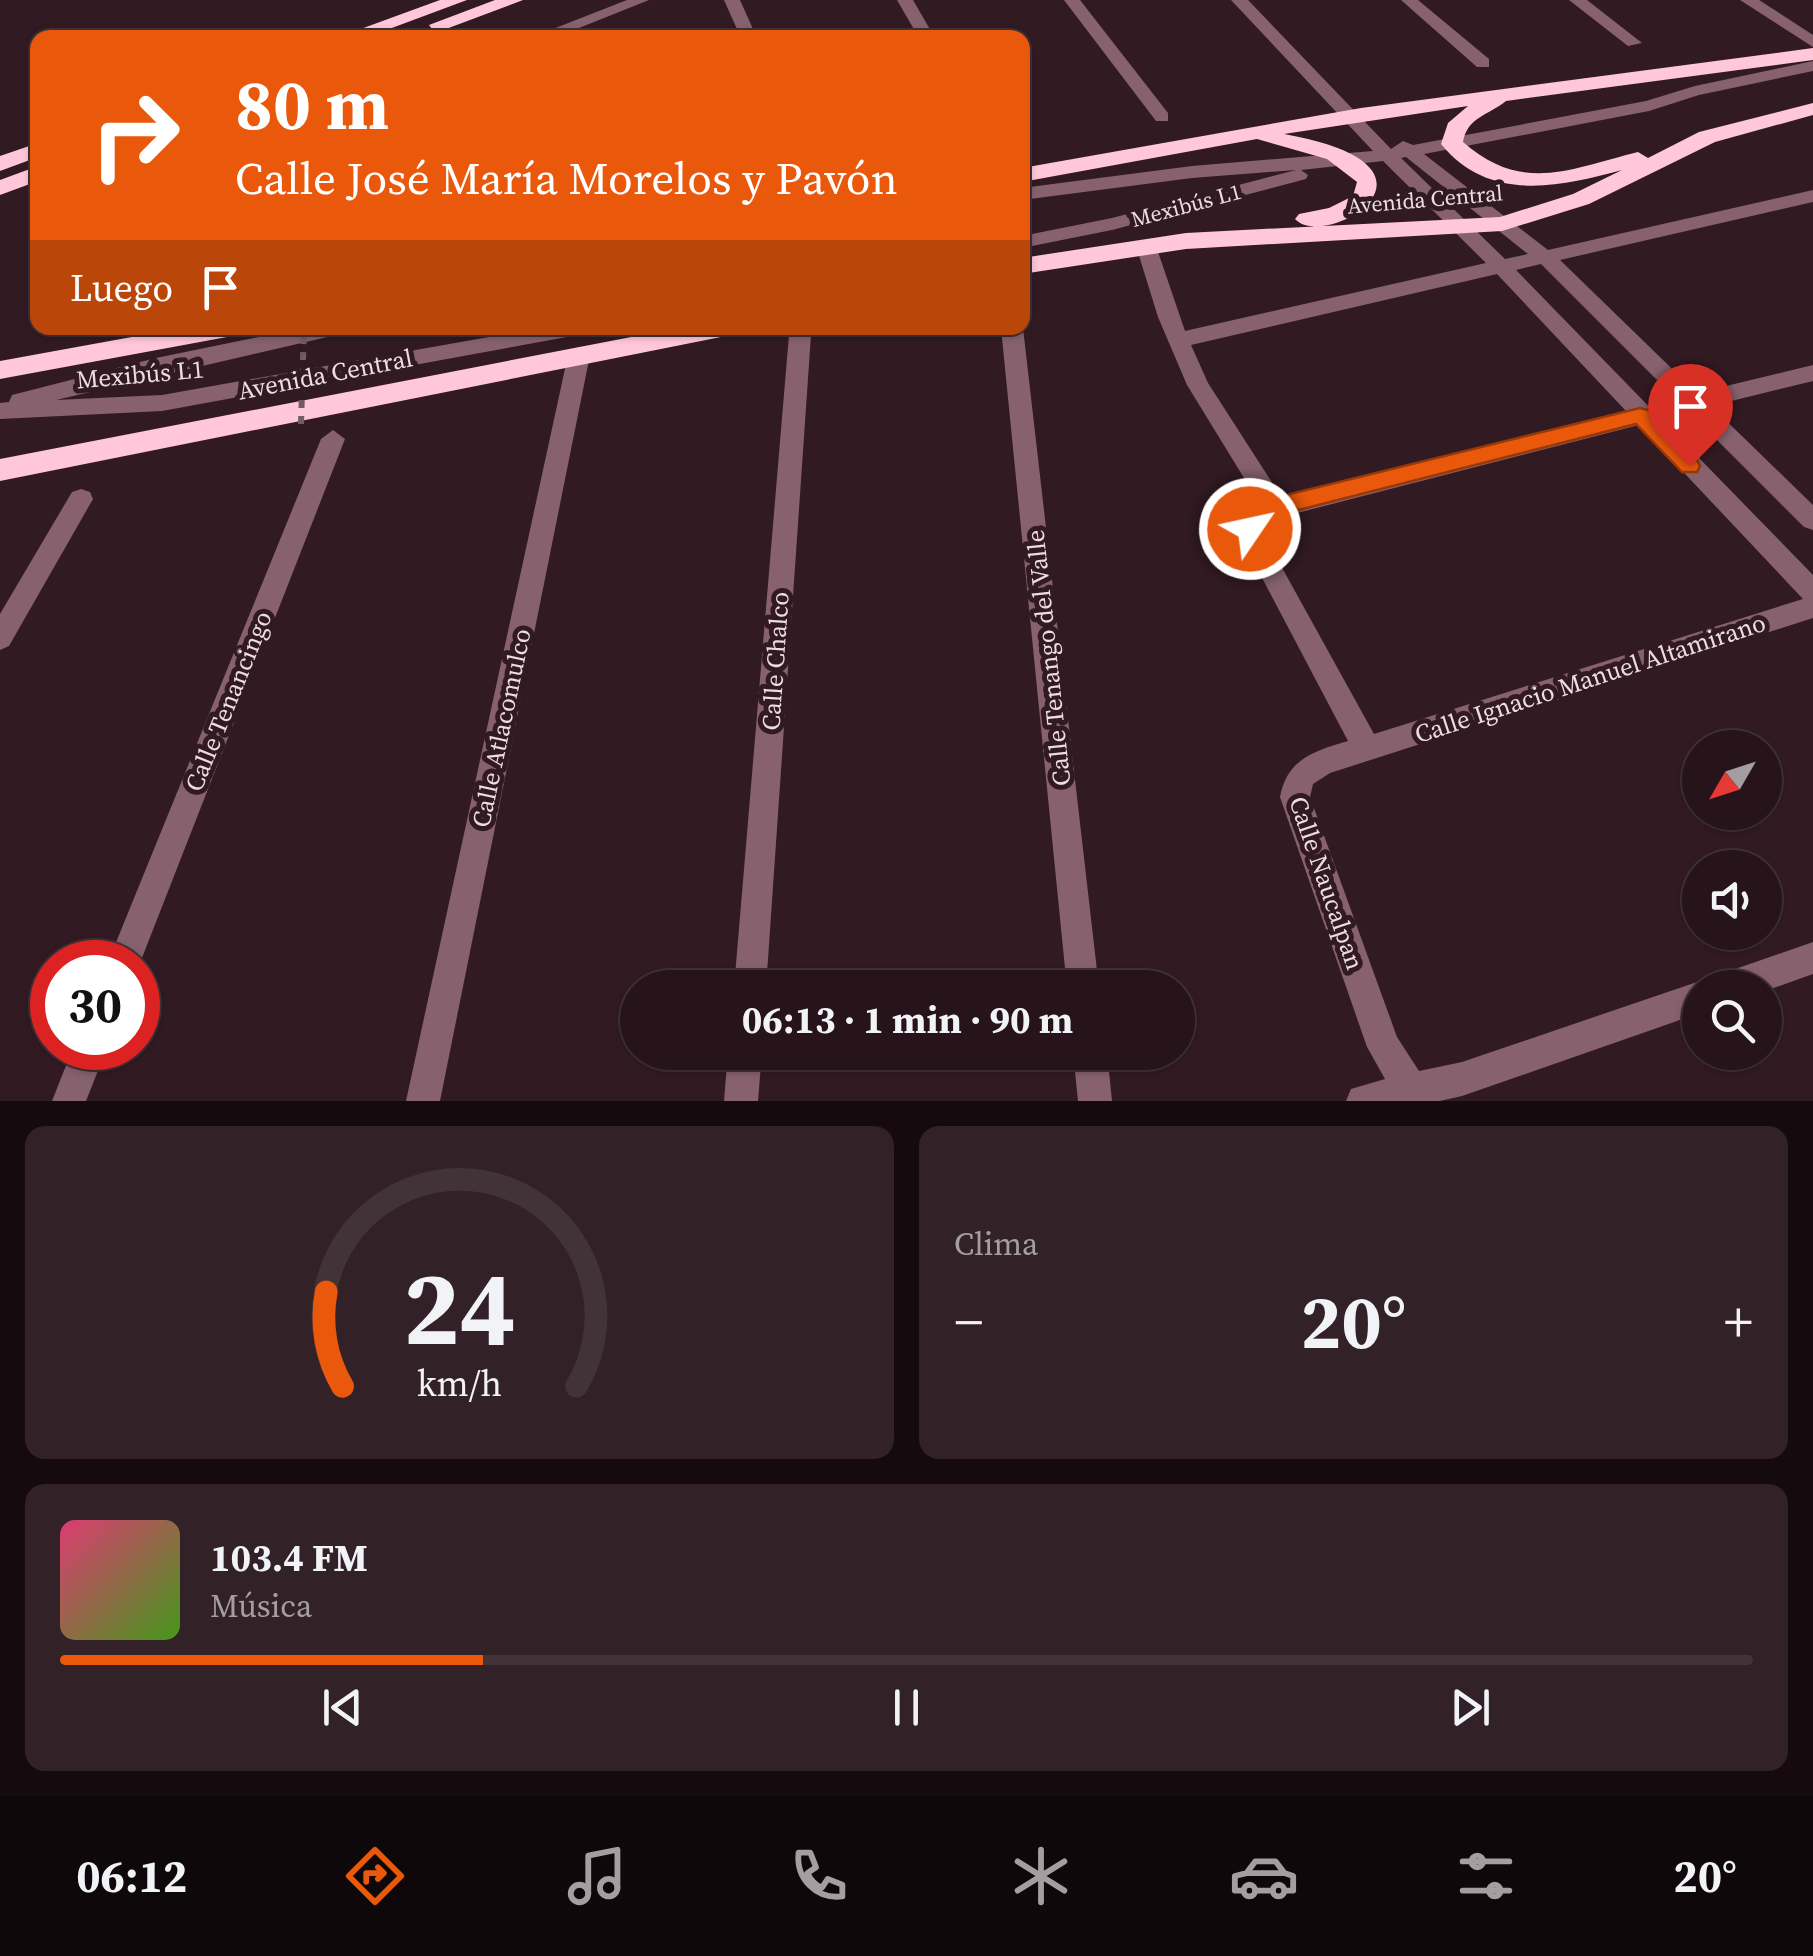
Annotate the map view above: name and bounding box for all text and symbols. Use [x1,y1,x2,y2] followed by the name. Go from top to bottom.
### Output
[235,56,389,152] text: 80 m
[70,70,200,200] icon: right
[235,147,898,209] text: Calle José María Morelos y Pavón
[1128,176,1244,234] street label: Mexibús L1
[1346,177,1504,221] street label: Avenida Central
[193,260,248,315] icon: arrive
[70,262,173,314] text: Luego
[235,340,415,408] street label: Avenida Central
[75,351,205,397] street label: Mexibús L1
[1648,364,1733,467] pin
[1663,379,1718,434] icon: arrive
[1198,477,1302,581] position arrow
[1018,528,1078,788] street label: Calle Tenango del Valle
[753,591,797,731] street label: Calle Chalco
[1410,605,1770,751] street label: Calle Ignacio Manuel Altamirano
[176,606,280,796] street label: Calle Tenancingo
[463,625,539,831] street label: Calle Atlacomulco
[1682,730,1782,830] north arrow
[1682,730,1782,1070] map controls
[1281,792,1373,974] street label: Calle Naucalpan
[1682,850,1782,950] button: sound
[30,940,160,1070] speed limit sign: 30
[1682,970,1782,1070] button: search
[742,994,1073,1046] text: 06:13 · 1 min · 90 m
[954,1222,1038,1266] text: Clima
[403,1236,516,1379] text: 24
[1301,1270,1406,1373] text: 20°
[954,1284,983,1359] text: −
[1724,1284,1753,1359] text: +
[417,1359,502,1408] text: km/h
[210,1532,368,1584] text: 103.4 FM
[210,1584,312,1628] text: Música
[315,1680,370,1735] icon: previous
[879,1680,934,1735] icon: pause
[1443,1680,1498,1735] icon: next
[340,1841,410,1911] icon: directions
[562,1841,632,1911] icon: music
[784,1841,854,1911] icon: phone
[1006,1841,1076,1911] icon: climate
[1229,1841,1299,1911] icon: car
[1451,1841,1521,1911] icon: filters
[76,1845,187,1907] text: 06:12
[1673,1845,1737,1907] text: 20°

